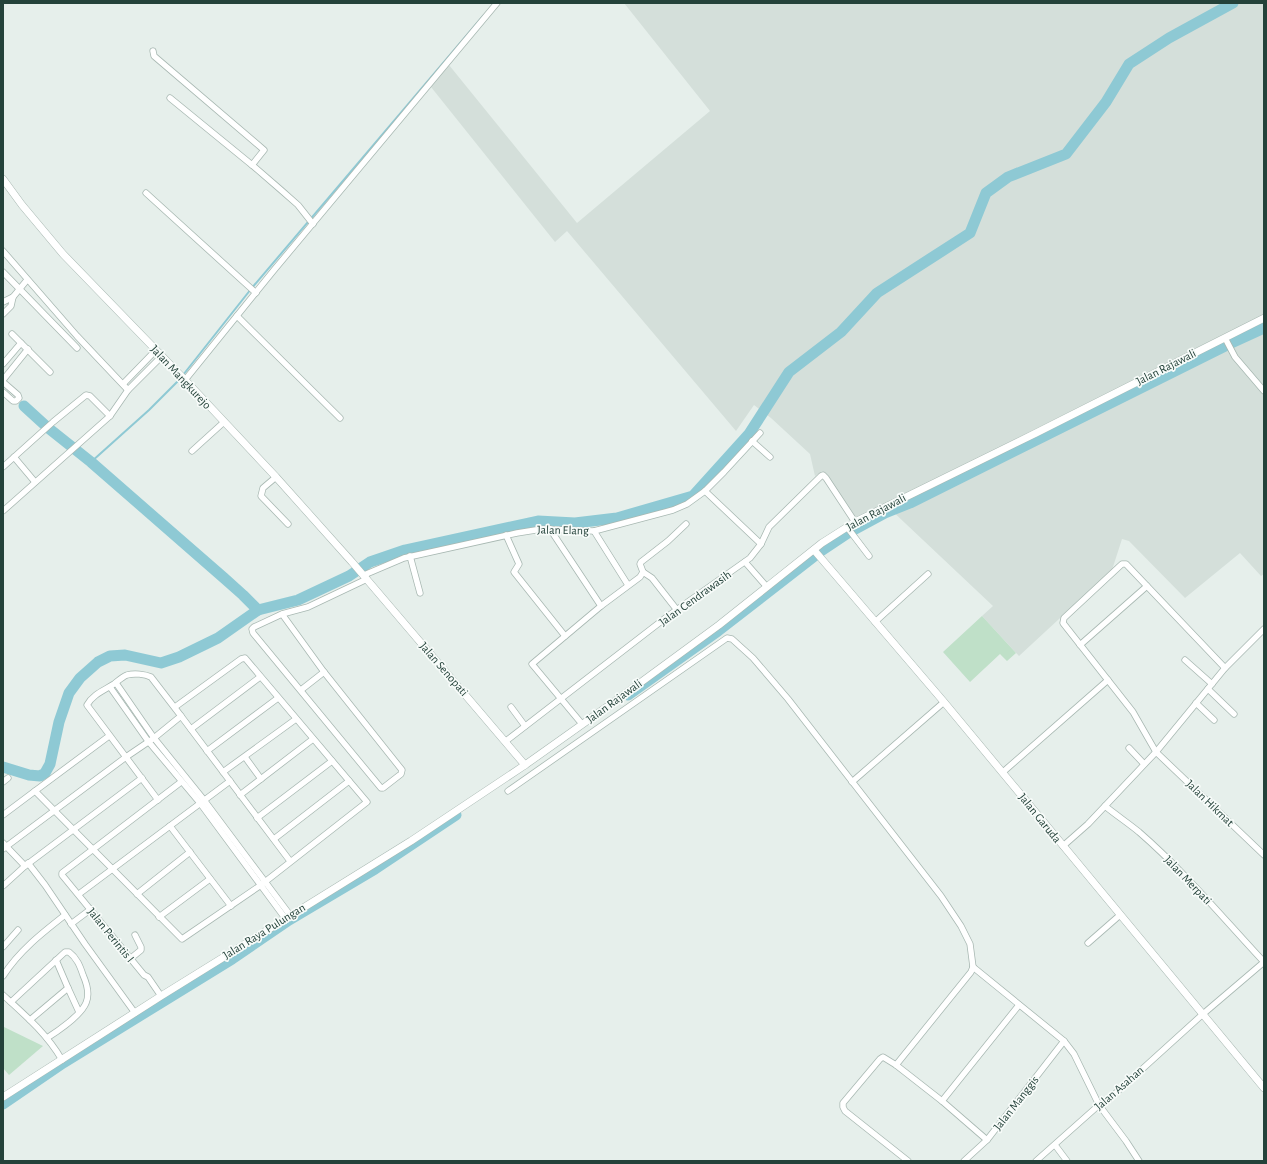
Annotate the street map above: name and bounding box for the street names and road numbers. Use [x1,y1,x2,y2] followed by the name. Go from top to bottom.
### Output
[148,343,214,412] street label: Jalan Mangkurejo
[1134,347,1198,388] street label: Jalan Rajawali
[844,491,908,534] street label: Jalan Rajawali
[537,524,589,536] street label: Jalan Elang
[657,568,733,628] street label: Jalan Cendrawasih
[417,640,471,698] street label: Jalan Senopati
[584,677,645,726] street label: Jalan Rajawali
[1184,777,1236,829] street label: Jalan Hikmat
[1017,791,1064,845] street label: Jalan Garuda
[1162,853,1214,907] street label: Jalan Merpati
[221,901,308,962] street label: Jalan Raya Pulungan
[86,905,136,965] street label: Jalan Perintis I
[1092,1064,1146,1112] street label: Jalan Asahan
[991,1073,1041,1133] street label: Jalan Manggis

